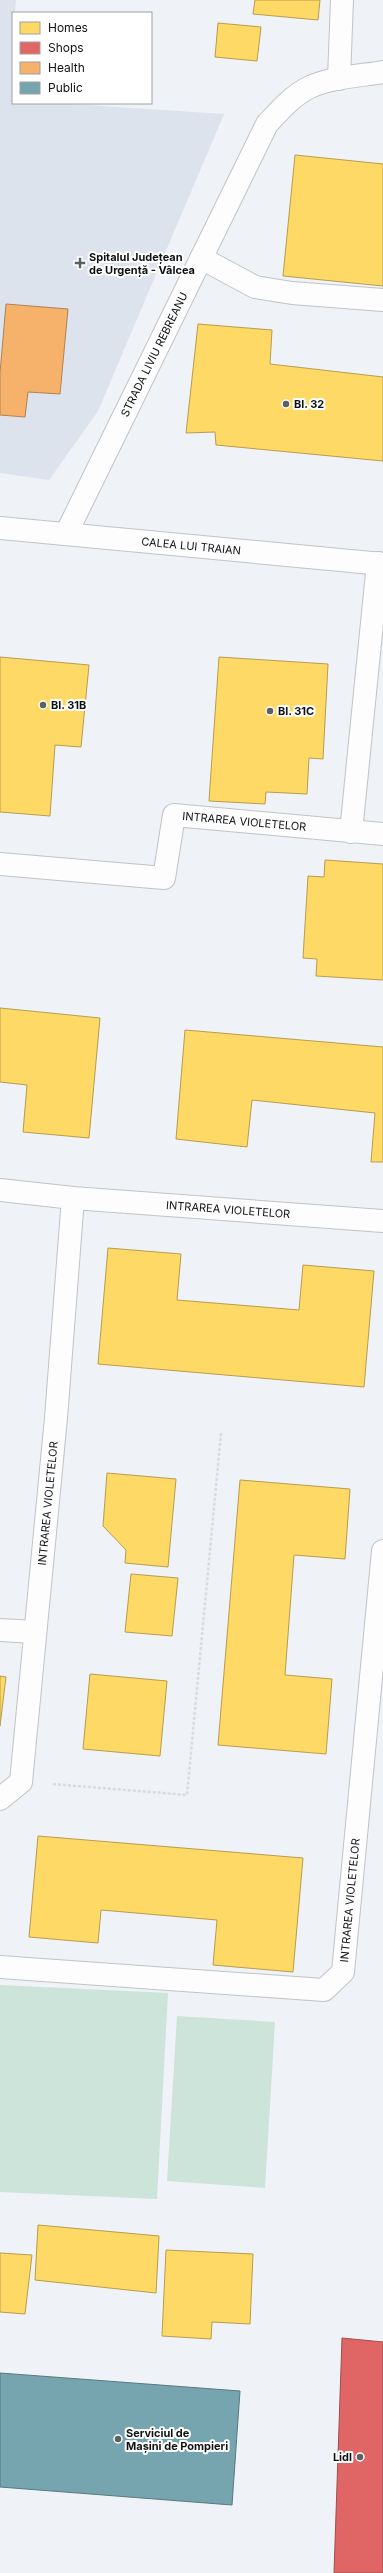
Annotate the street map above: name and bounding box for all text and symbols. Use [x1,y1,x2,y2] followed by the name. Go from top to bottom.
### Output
[12,12,152,104] legend
[48,20,88,35] text: Homes
[48,40,84,55] text: Shops
[48,60,85,75] text: Health
[48,80,83,95] text: Public
[89,250,195,277] place label: Spitalul Județean de Urgență - Vâlcea
[74,257,86,269] marker: Spitalul Județean de Urgență - Vâlcea
[118,290,190,419] street label: STRADA LIVIU REBREANU
[294,397,324,411] place label: Bl. 32
[281,399,291,409] marker: Bl. 32
[141,534,242,558] street label: CALEA LUI TRAIAN
[51,698,86,712] place label: Bl. 31B
[38,700,48,710] marker: Bl. 31B
[278,704,314,718] place label: Bl. 31C
[265,706,275,716] marker: Bl. 31C
[182,809,307,834] street label: INTRAREA VIOLETELOR
[166,1198,291,1221] street label: INTRAREA VIOLETELOR
[35,1441,61,1566] street label: INTRAREA VIOLETELOR
[337,1838,363,1963] street label: INTRAREA VIOLETELOR
[126,2426,228,2453] place label: Serviciul de Mașini de Pompieri
[113,2434,123,2444] marker: Serviciul de Mașini de Pompieri
[333,2450,352,2464] place label: Lidl
[355,2452,365,2462] marker: Lidl

